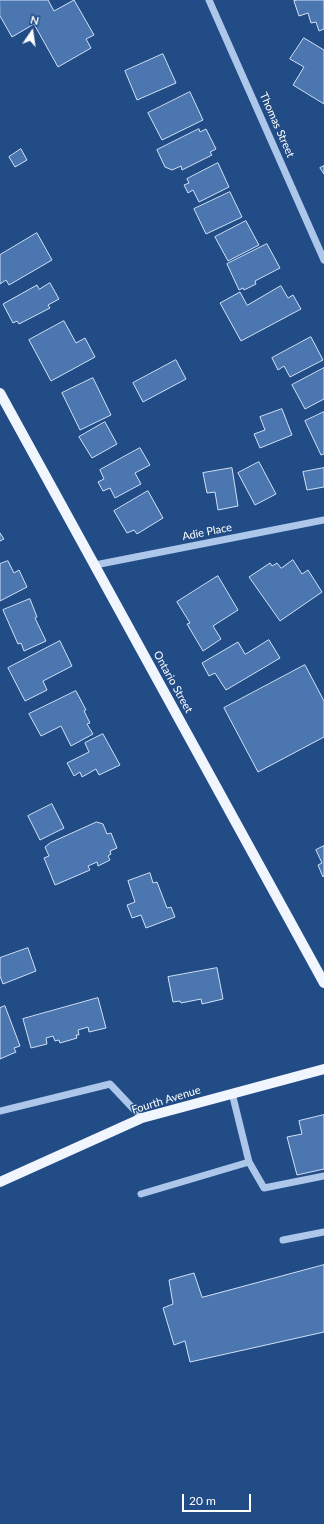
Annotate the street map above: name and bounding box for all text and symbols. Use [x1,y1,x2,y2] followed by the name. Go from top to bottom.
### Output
[12,12,52,52] north arrow
[29,13,40,27] text: N
[257,90,297,160] street label: Thomas Street
[181,521,233,543] street label: Adie Place
[151,649,195,715] street label: Ontario Street
[130,1083,202,1117] street label: Fourth Avenue
[184,1486,253,1512] scale bar
[189,1493,216,1508] text: 20 m

